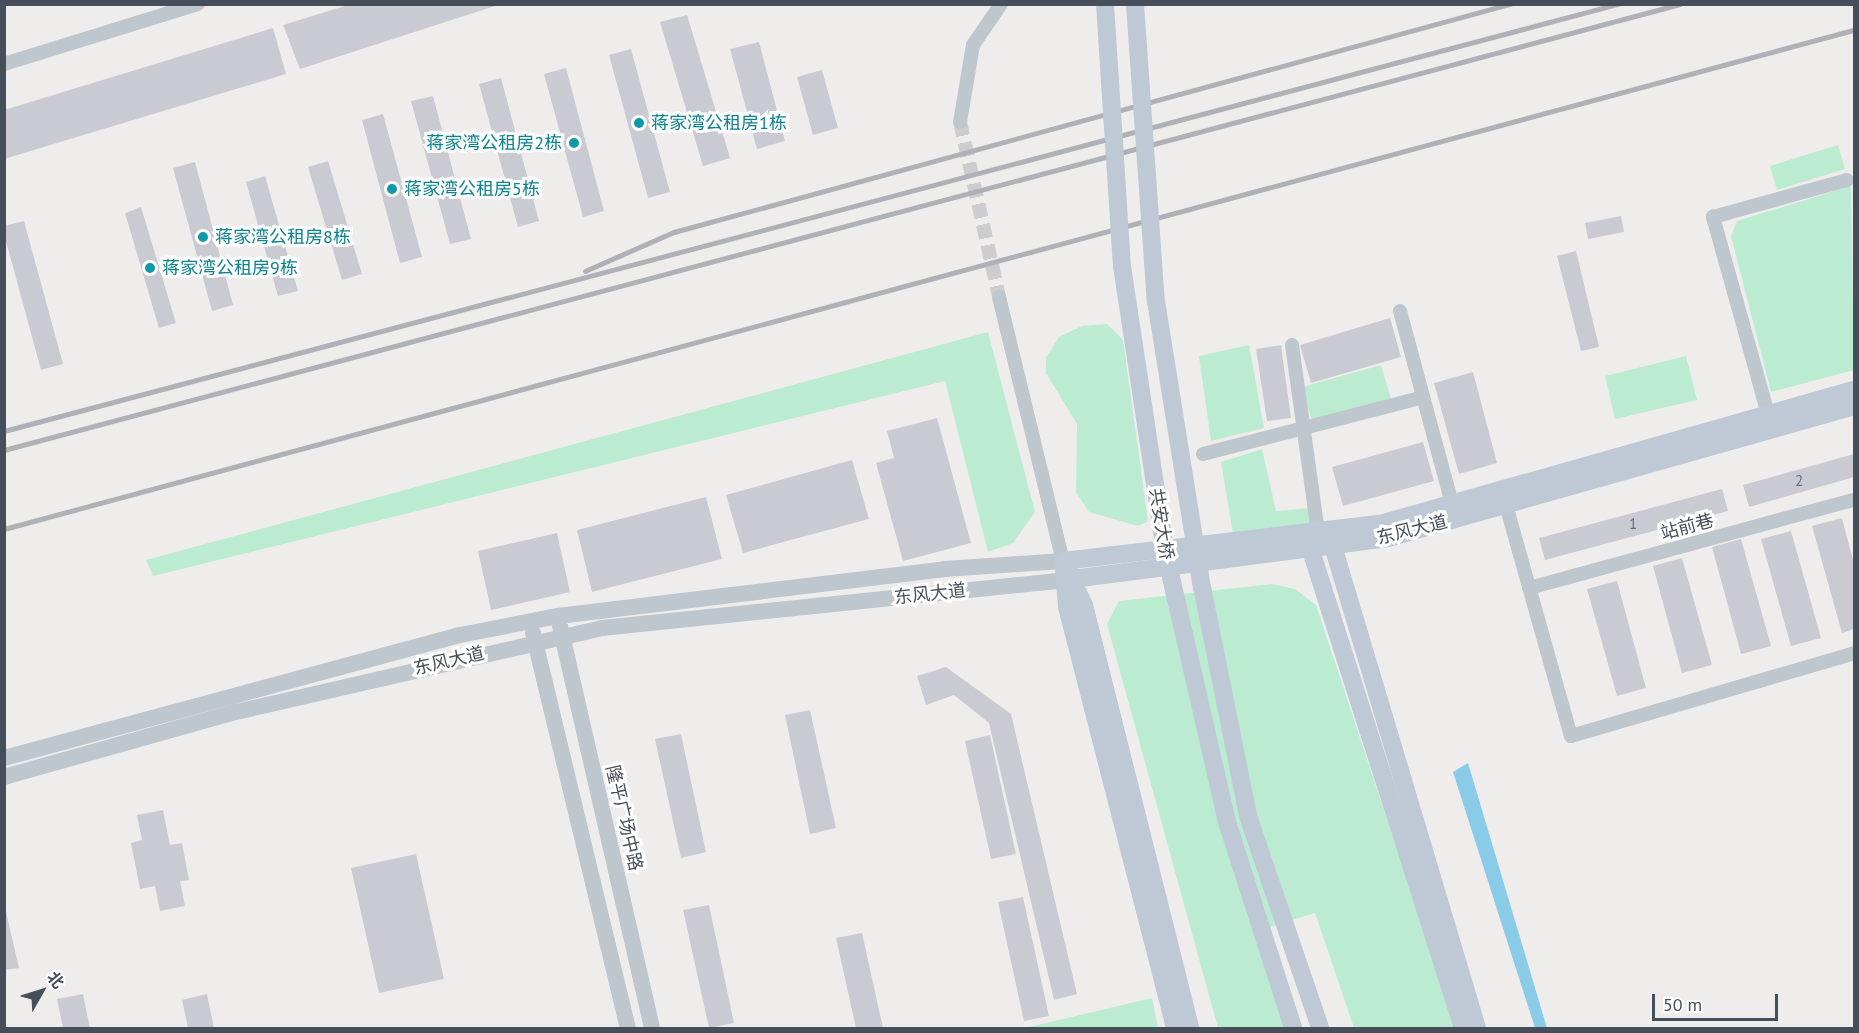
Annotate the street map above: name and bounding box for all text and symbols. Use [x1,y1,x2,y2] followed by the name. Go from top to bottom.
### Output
[651,112,787,134] place label: 蒋家湾公租房1栋
[632,116,646,130] marker: 蒋家湾公租房1栋
[426,132,562,154] place label: 蒋家湾公租房2栋
[567,136,581,150] marker: 蒋家湾公租房2栋
[404,178,540,200] place label: 蒋家湾公租房5栋
[385,182,399,196] marker: 蒋家湾公租房5栋
[215,226,351,248] place label: 蒋家湾公租房8栋
[196,230,210,244] marker: 蒋家湾公租房8栋
[162,257,298,279] place label: 蒋家湾公租房9栋
[143,261,157,275] marker: 蒋家湾公租房9栋
[1795,472,1803,490] house number: 2
[1145,487,1177,561] street label: 共安大桥
[1658,510,1716,544] street label: 站前巷
[1374,511,1450,549] street label: 东风大道
[1629,515,1637,533] house number: 1
[893,579,967,609] street label: 东风大道
[411,642,487,680] street label: 东风大道
[601,763,647,873] street label: 隆平广场中路
[12,961,72,1021] north arrow
[43,967,69,992] text: 北
[1655,982,1781,1020] scale bar
[1663,993,1702,1016] text: 50 m

